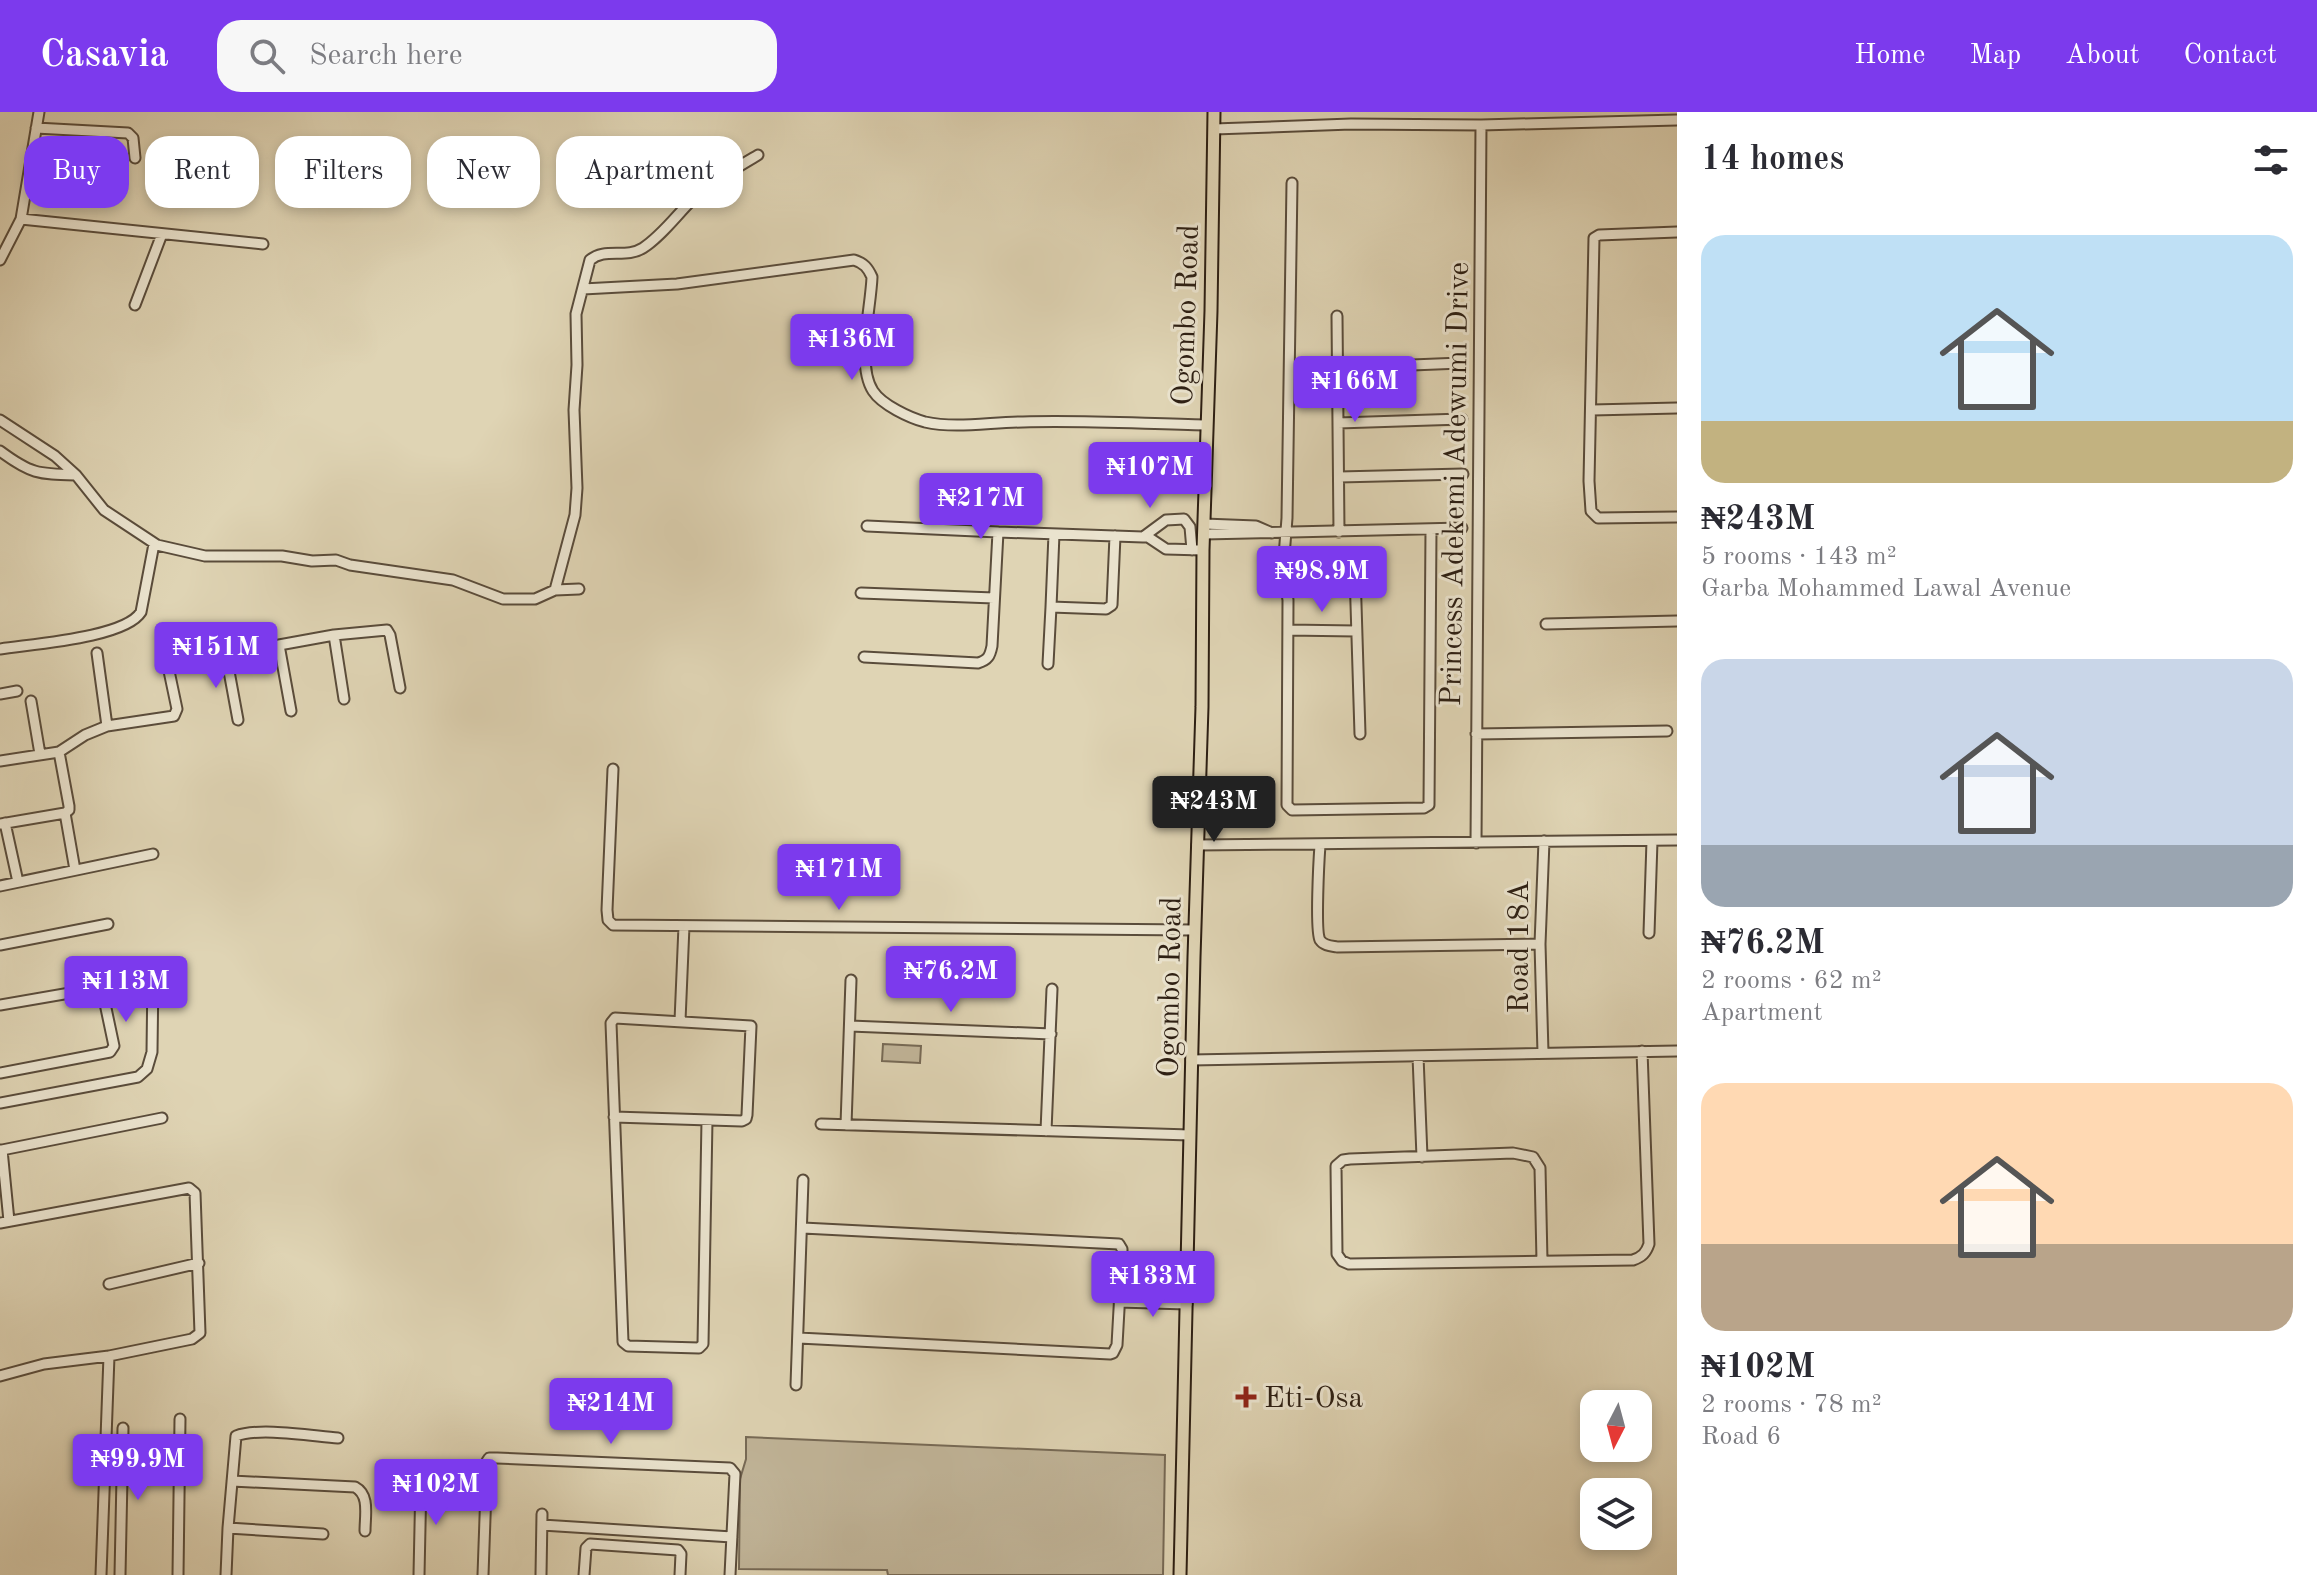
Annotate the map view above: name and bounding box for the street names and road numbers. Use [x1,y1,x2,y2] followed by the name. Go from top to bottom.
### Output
[1169,224,1205,406] street label: Ogombo Road
[1437,262,1475,707] street label: Princess Adekemi Adewumi Drive
[1505,880,1535,1013] street label: Road 18A
[1154,896,1188,1078] street label: Ogombo Road

